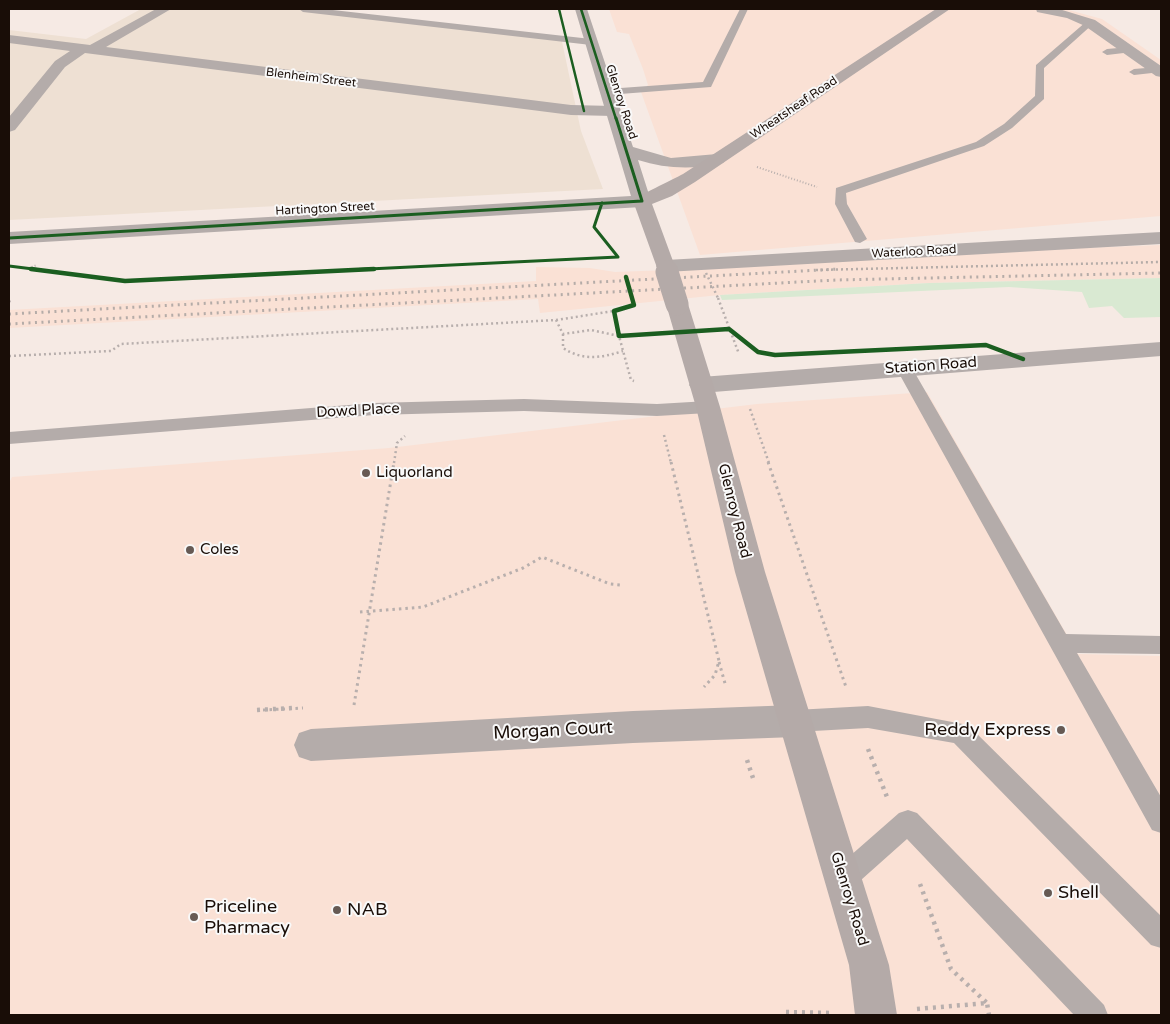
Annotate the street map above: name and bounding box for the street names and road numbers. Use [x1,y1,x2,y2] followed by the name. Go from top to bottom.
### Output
[602,63,640,141] street label: Glenroy Road
[265,65,357,91] street label: Blenheim Street
[748,74,840,142] street label: Wheatsheaf Road
[275,199,375,219] street label: Hartington Street
[871,243,957,261] street label: Waterloo Road
[884,354,978,378] street label: Station Road
[316,400,400,422] street label: Dowd Place
[714,462,754,560] street label: Glenroy Road
[493,717,613,745] street label: Morgan Court
[826,850,872,948] street label: Glenroy Road

